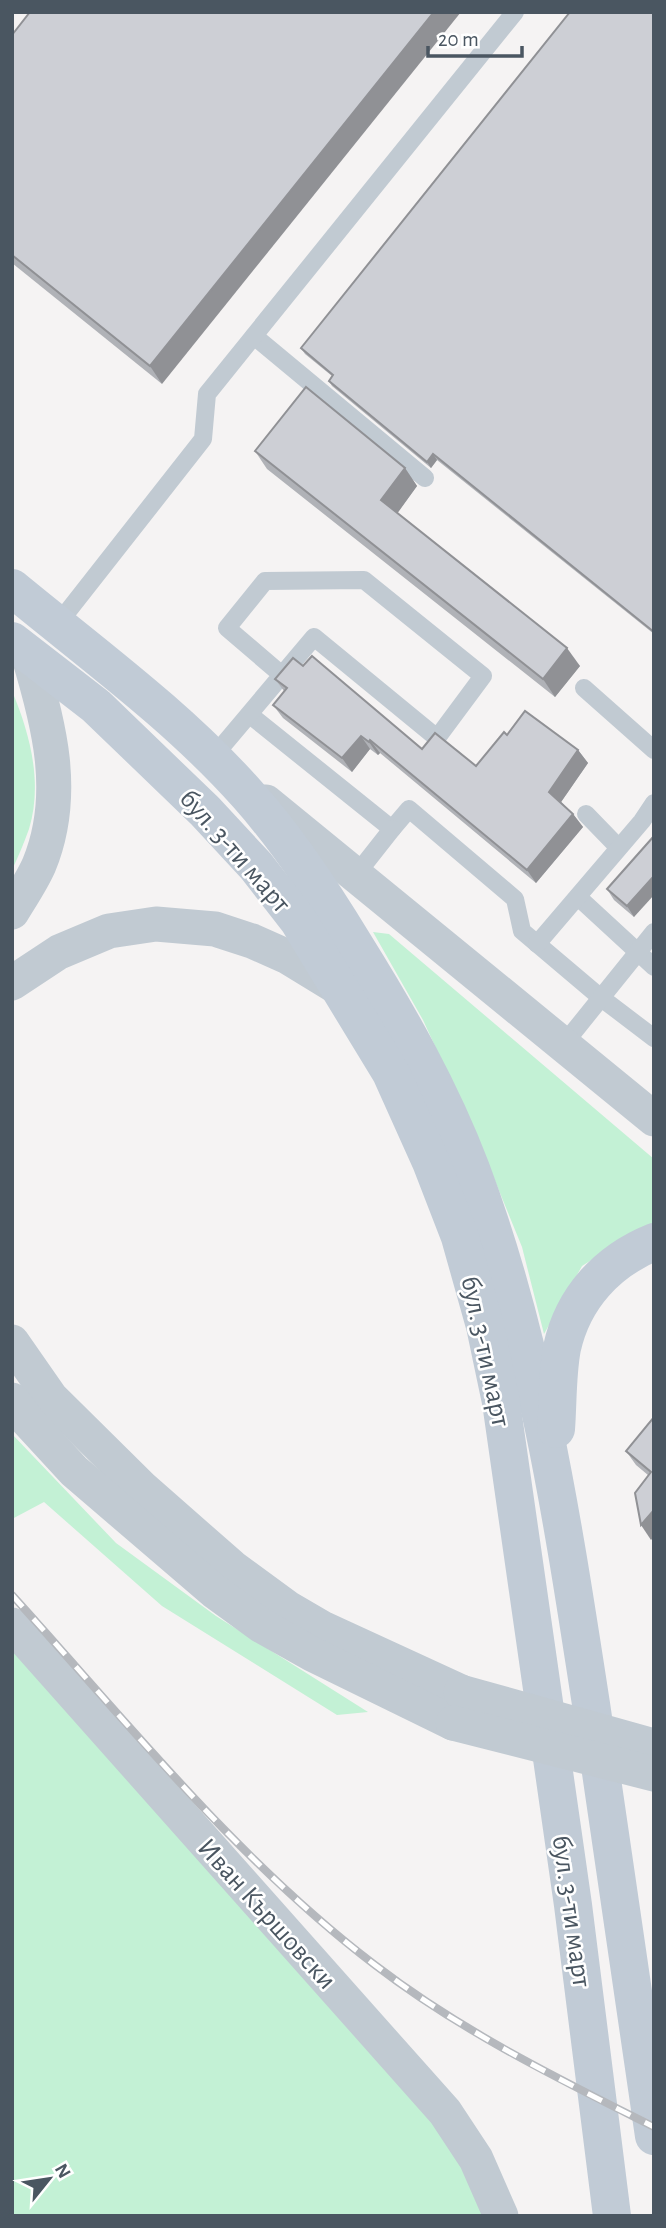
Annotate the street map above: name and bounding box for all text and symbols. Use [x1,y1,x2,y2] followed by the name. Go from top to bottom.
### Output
[428,14,522,58] scale bar
[438,29,479,50] text: 20 m
[174,784,296,919] street label: бул. 3-ти март
[455,1274,515,1430] street label: бул. 3-ти март
[192,1834,341,1995] street label: Иван Кършовски
[547,1834,596,1990] street label: бул. 3-ти март
[14,2144,84,2214] north arrow
[51,2161,74,2182] text: N

